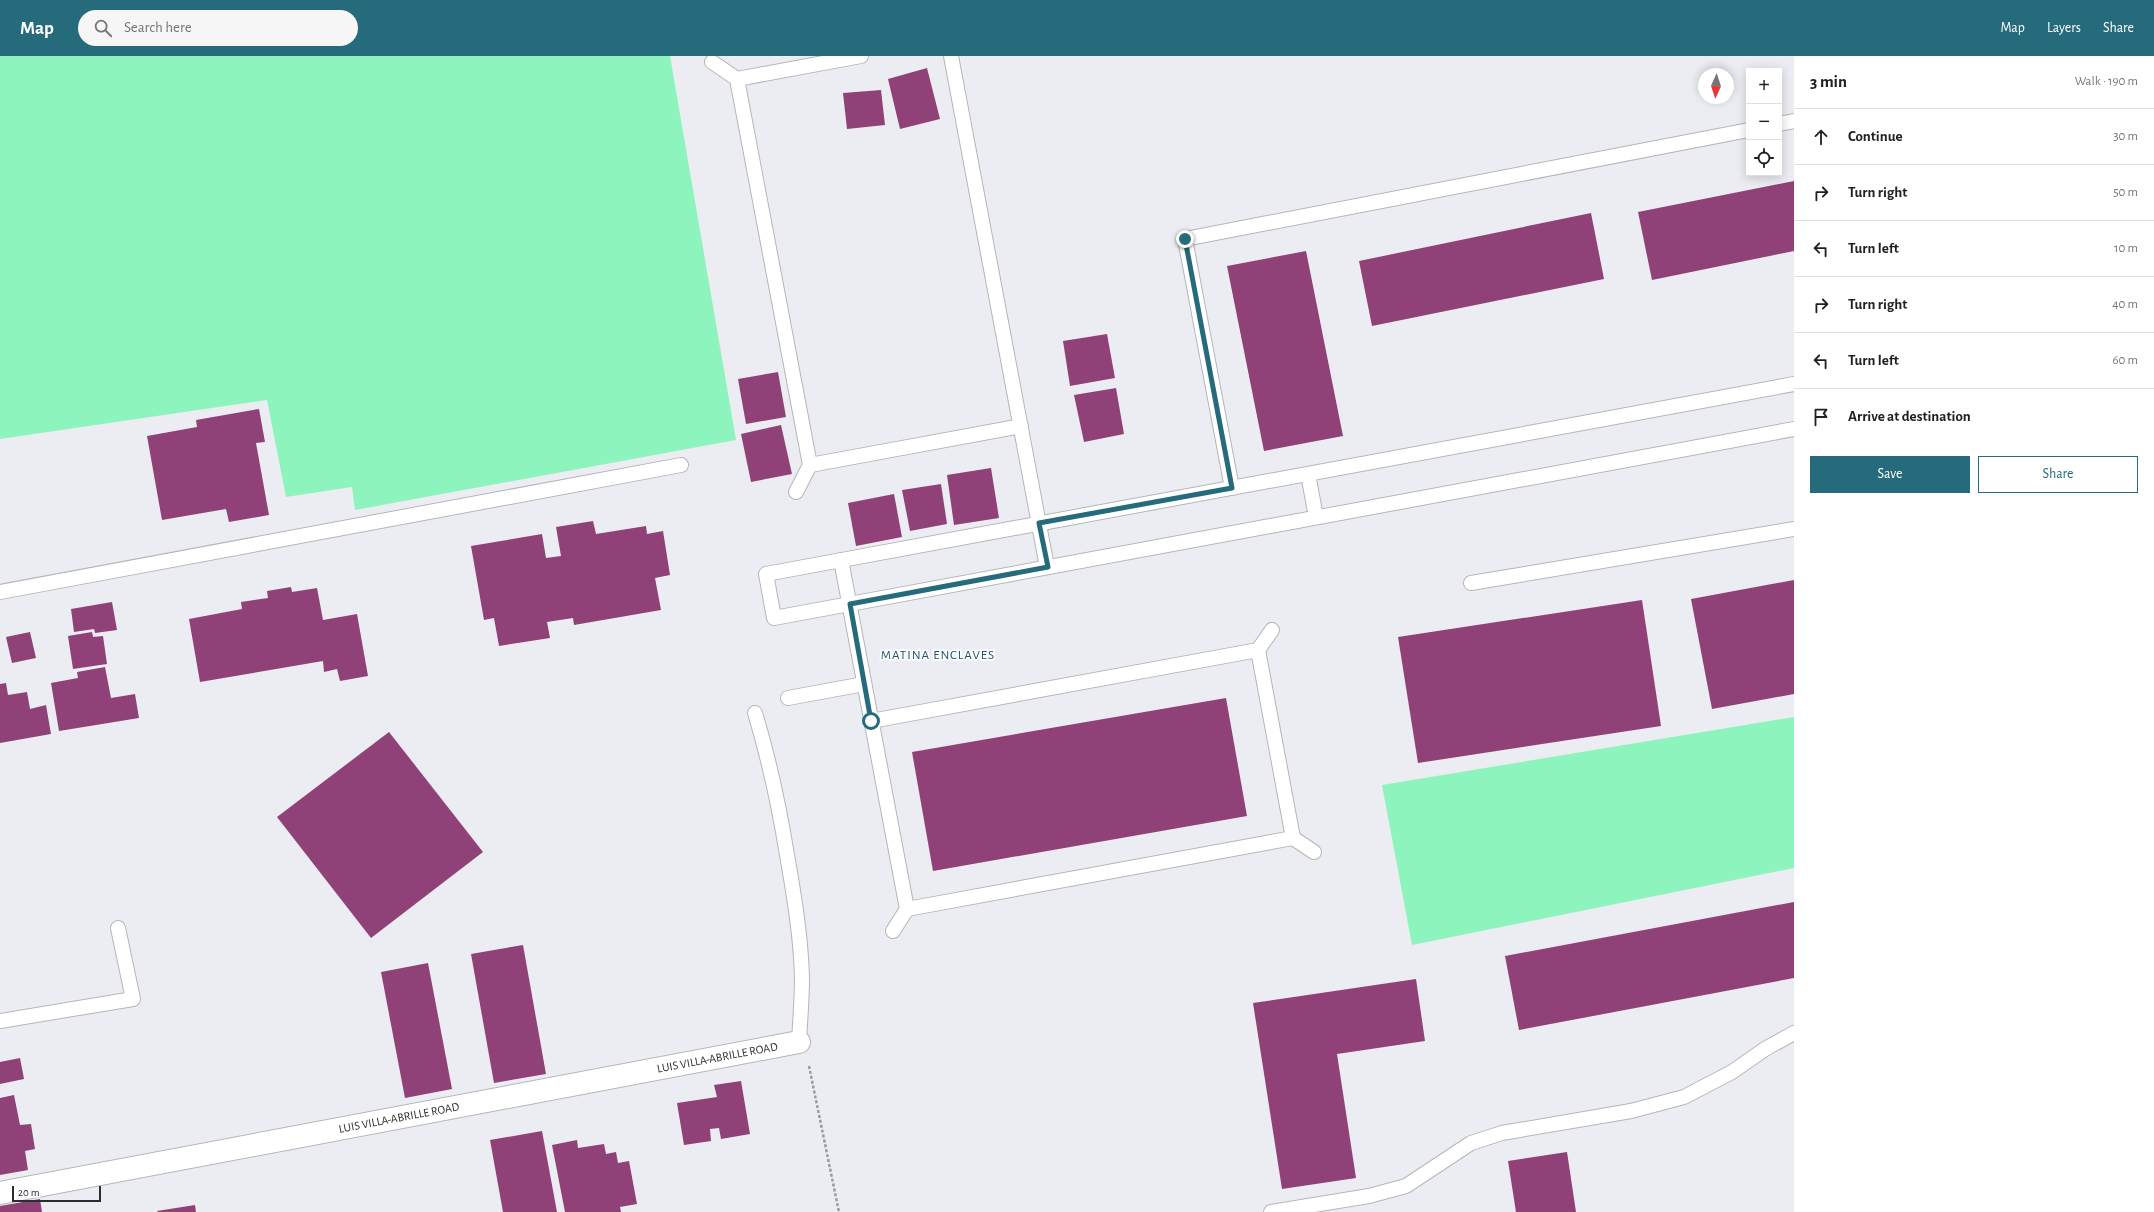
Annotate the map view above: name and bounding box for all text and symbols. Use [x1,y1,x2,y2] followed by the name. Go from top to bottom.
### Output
[78,10,358,46] search box
[92,17,114,39] icon: search
[20,19,54,38] text: Map
[124,20,192,35] text: Search here
[2000,21,2025,35] text: Map
[2047,21,2081,35] text: Layers
[2103,21,2134,35] text: Share
[1698,68,1734,104] north arrow
[1746,68,1782,176] map controls
[1746,68,1782,104] button: +
[1810,73,1847,90] text: 3 min
[2075,75,2138,88] text: Walk · 190 m
[1746,104,1782,140] button: −
[1810,126,1832,148] icon: ahead
[1848,129,1903,144] text: Continue
[2113,130,2138,143] text: 30 m
[1746,140,1782,176] button: locate
[1810,182,1832,204] icon: right
[1848,185,1907,200] text: Turn right
[2113,186,2138,199] text: 50 m
[1176,230,1194,248] route end
[1810,238,1832,260] icon: left
[1848,241,1899,256] text: Turn left
[2114,242,2138,255] text: 10 m
[1810,294,1832,316] icon: right
[1848,297,1907,312] text: Turn right
[2112,298,2138,311] text: 40 m
[1810,350,1832,372] icon: left
[1848,353,1899,368] text: Turn left
[2112,354,2138,367] text: 60 m
[1810,406,1832,428] icon: arrive
[1848,409,1971,424] text: Arrive at destination
[1810,456,1970,493] button: Save
[1978,456,2138,493] button: Share
[881,649,995,662] district label: MATINA ENCLAVES
[862,712,880,730] route start
[656,1040,779,1075] street label: LUIS VILLA-ABRILLE ROAD
[338,1100,461,1135] street label: LUIS VILLA-ABRILLE ROAD
[12,1184,101,1203] scale bar
[18,1187,39,1198] text: 20 m

